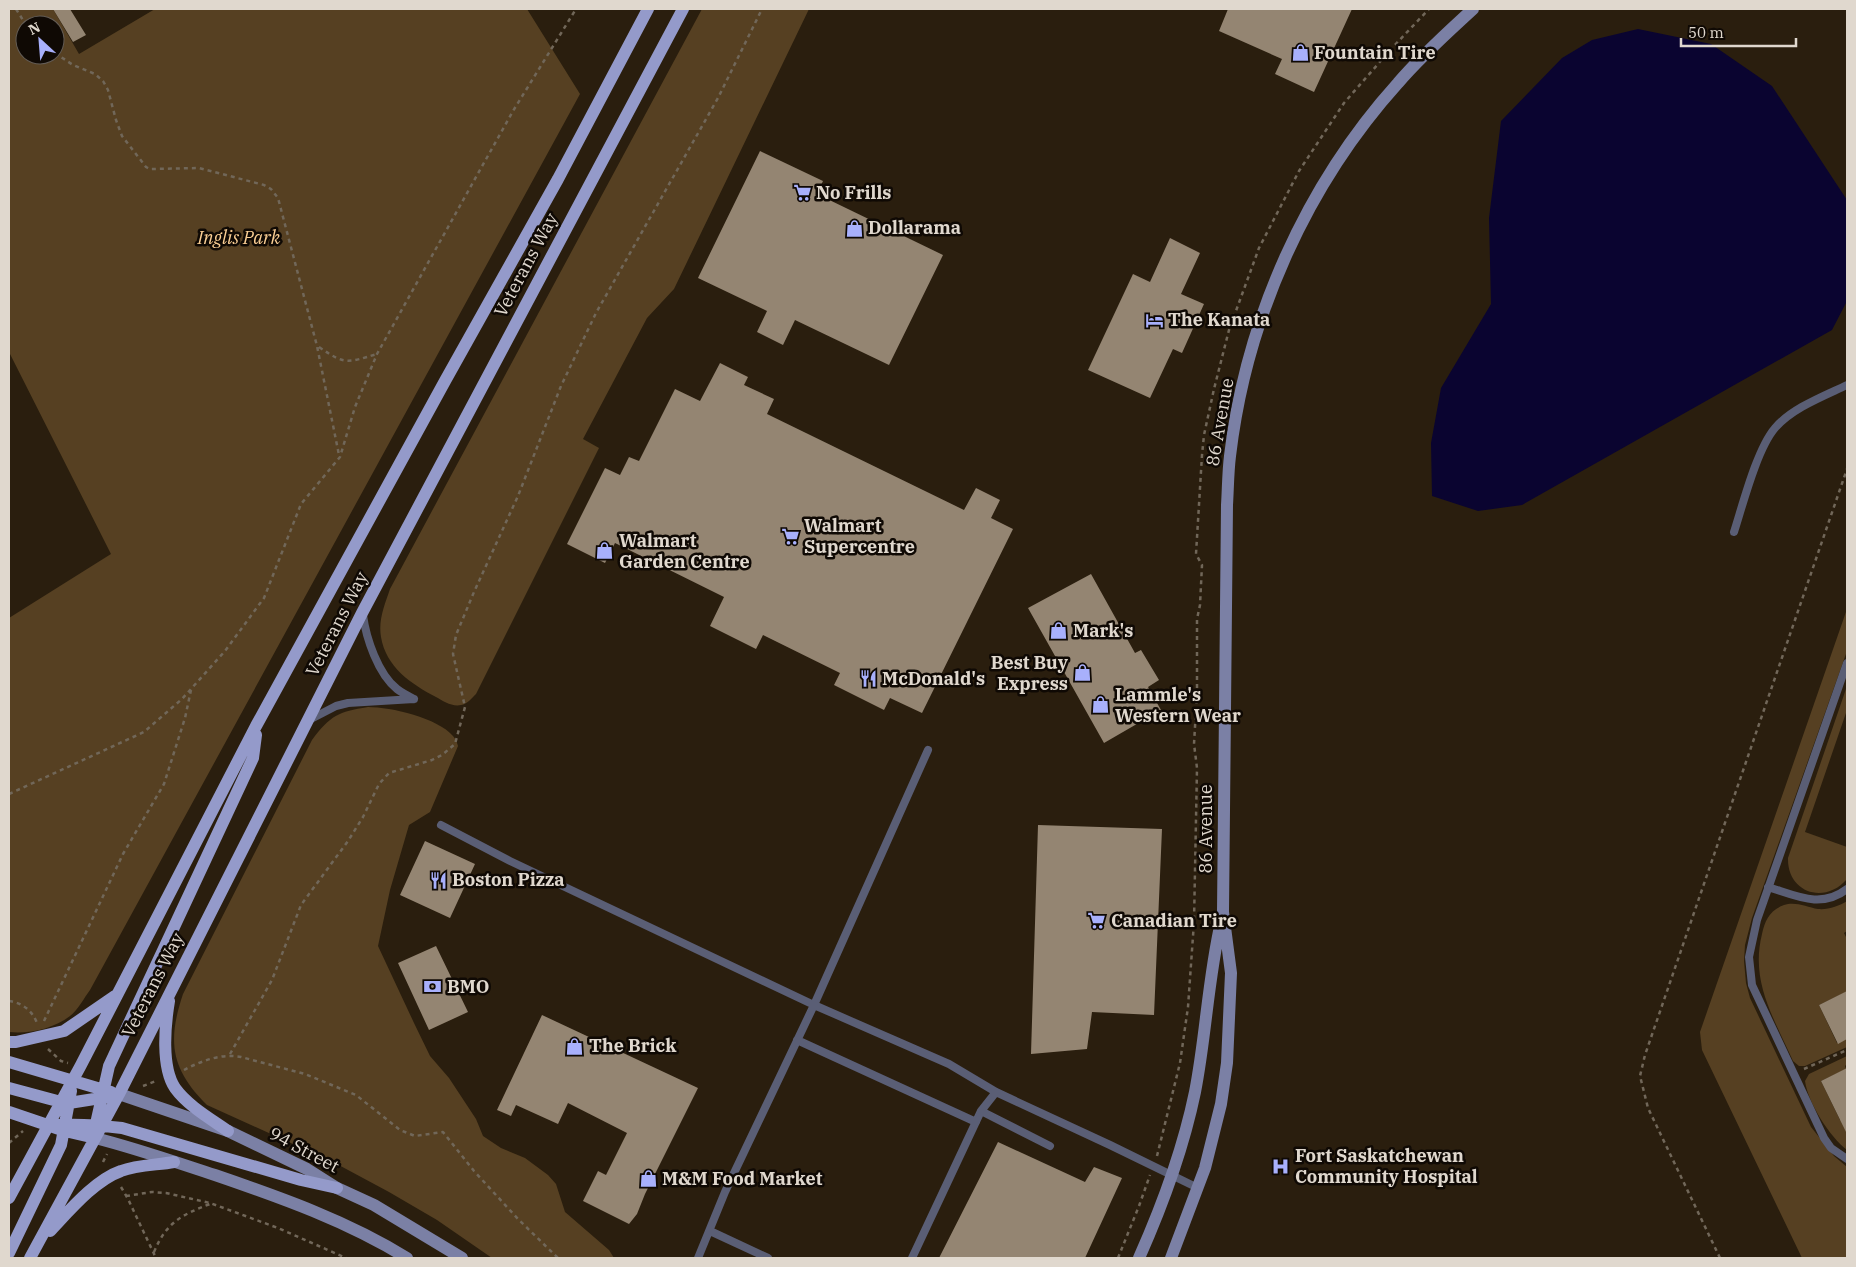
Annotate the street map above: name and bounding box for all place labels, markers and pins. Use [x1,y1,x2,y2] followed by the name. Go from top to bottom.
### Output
[1314,41,1436,64] place label: Fountain Tire
[1290,43,1310,63] shop icon: Fountain Tire
[816,181,891,204] place label: No Frills
[792,183,812,203] supermarket icon: No Frills
[868,216,961,239] place label: Dollarama
[844,218,864,238] shop icon: Dollarama
[1168,308,1270,331] place label: The Kanata
[1144,310,1164,330] hotel icon: The Kanata
[804,514,915,558] place label: Walmart Supercentre
[780,526,800,546] supermarket icon: Walmart Supercentre
[619,529,750,573] place label: Walmart Garden Centre
[595,541,615,561] shop icon: Walmart Garden Centre
[1073,619,1133,642] place label: Mark's
[1049,621,1069,641] shop icon: Mark's
[991,651,1069,695] place label: Best Buy Express
[1072,663,1092,683] shop icon: Best Buy Express
[882,667,985,690] place label: McDonald's
[858,669,878,689] restaurant icon: McDonald's
[1115,683,1241,727] place label: Lammle's Western Wear
[1091,695,1111,715] shop icon: Lammle's Western Wear
[452,868,565,891] place label: Boston Pizza
[428,870,448,890] restaurant icon: Boston Pizza
[1111,909,1237,932] place label: Canadian Tire
[1087,911,1107,931] supermarket icon: Canadian Tire
[447,975,489,998] place label: BMO
[423,977,443,997] bank icon: BMO
[589,1034,677,1057] place label: The Brick
[565,1036,585,1056] shop icon: The Brick
[1295,1144,1478,1188] place label: Fort Saskatchewan Community Hospital
[1271,1156,1291,1176] hospital icon: Fort Saskatchewan Community Hospital
[662,1167,823,1190] place label: M&M Food Market
[638,1169,658,1189] shop icon: M&M Food Market

